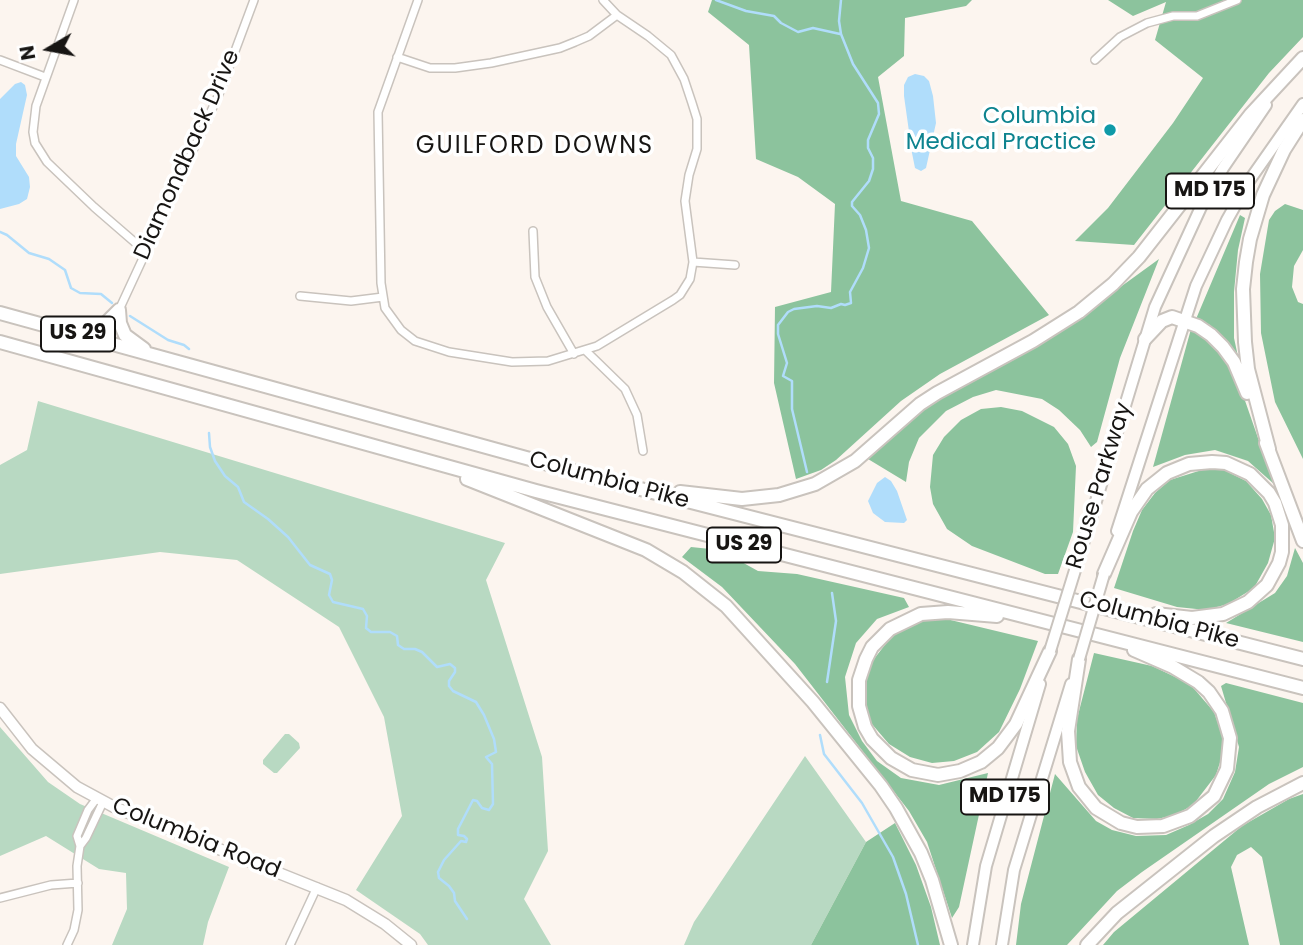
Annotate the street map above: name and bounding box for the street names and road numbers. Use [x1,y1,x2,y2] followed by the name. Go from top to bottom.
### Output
[129,46,247,264] street label: Diamondback Drive
[1166,174,1254,208] road number: MD 175
[41,316,115,352] road number: US 29
[1062,399,1138,573] street label: Rouse Parkway
[526,446,692,516] street label: Columbia Pike
[707,528,781,562] road number: US 29
[1076,586,1242,656] street label: Columbia Pike
[961,780,1049,814] road number: MD 175
[108,793,284,885] street label: Columbia Road

